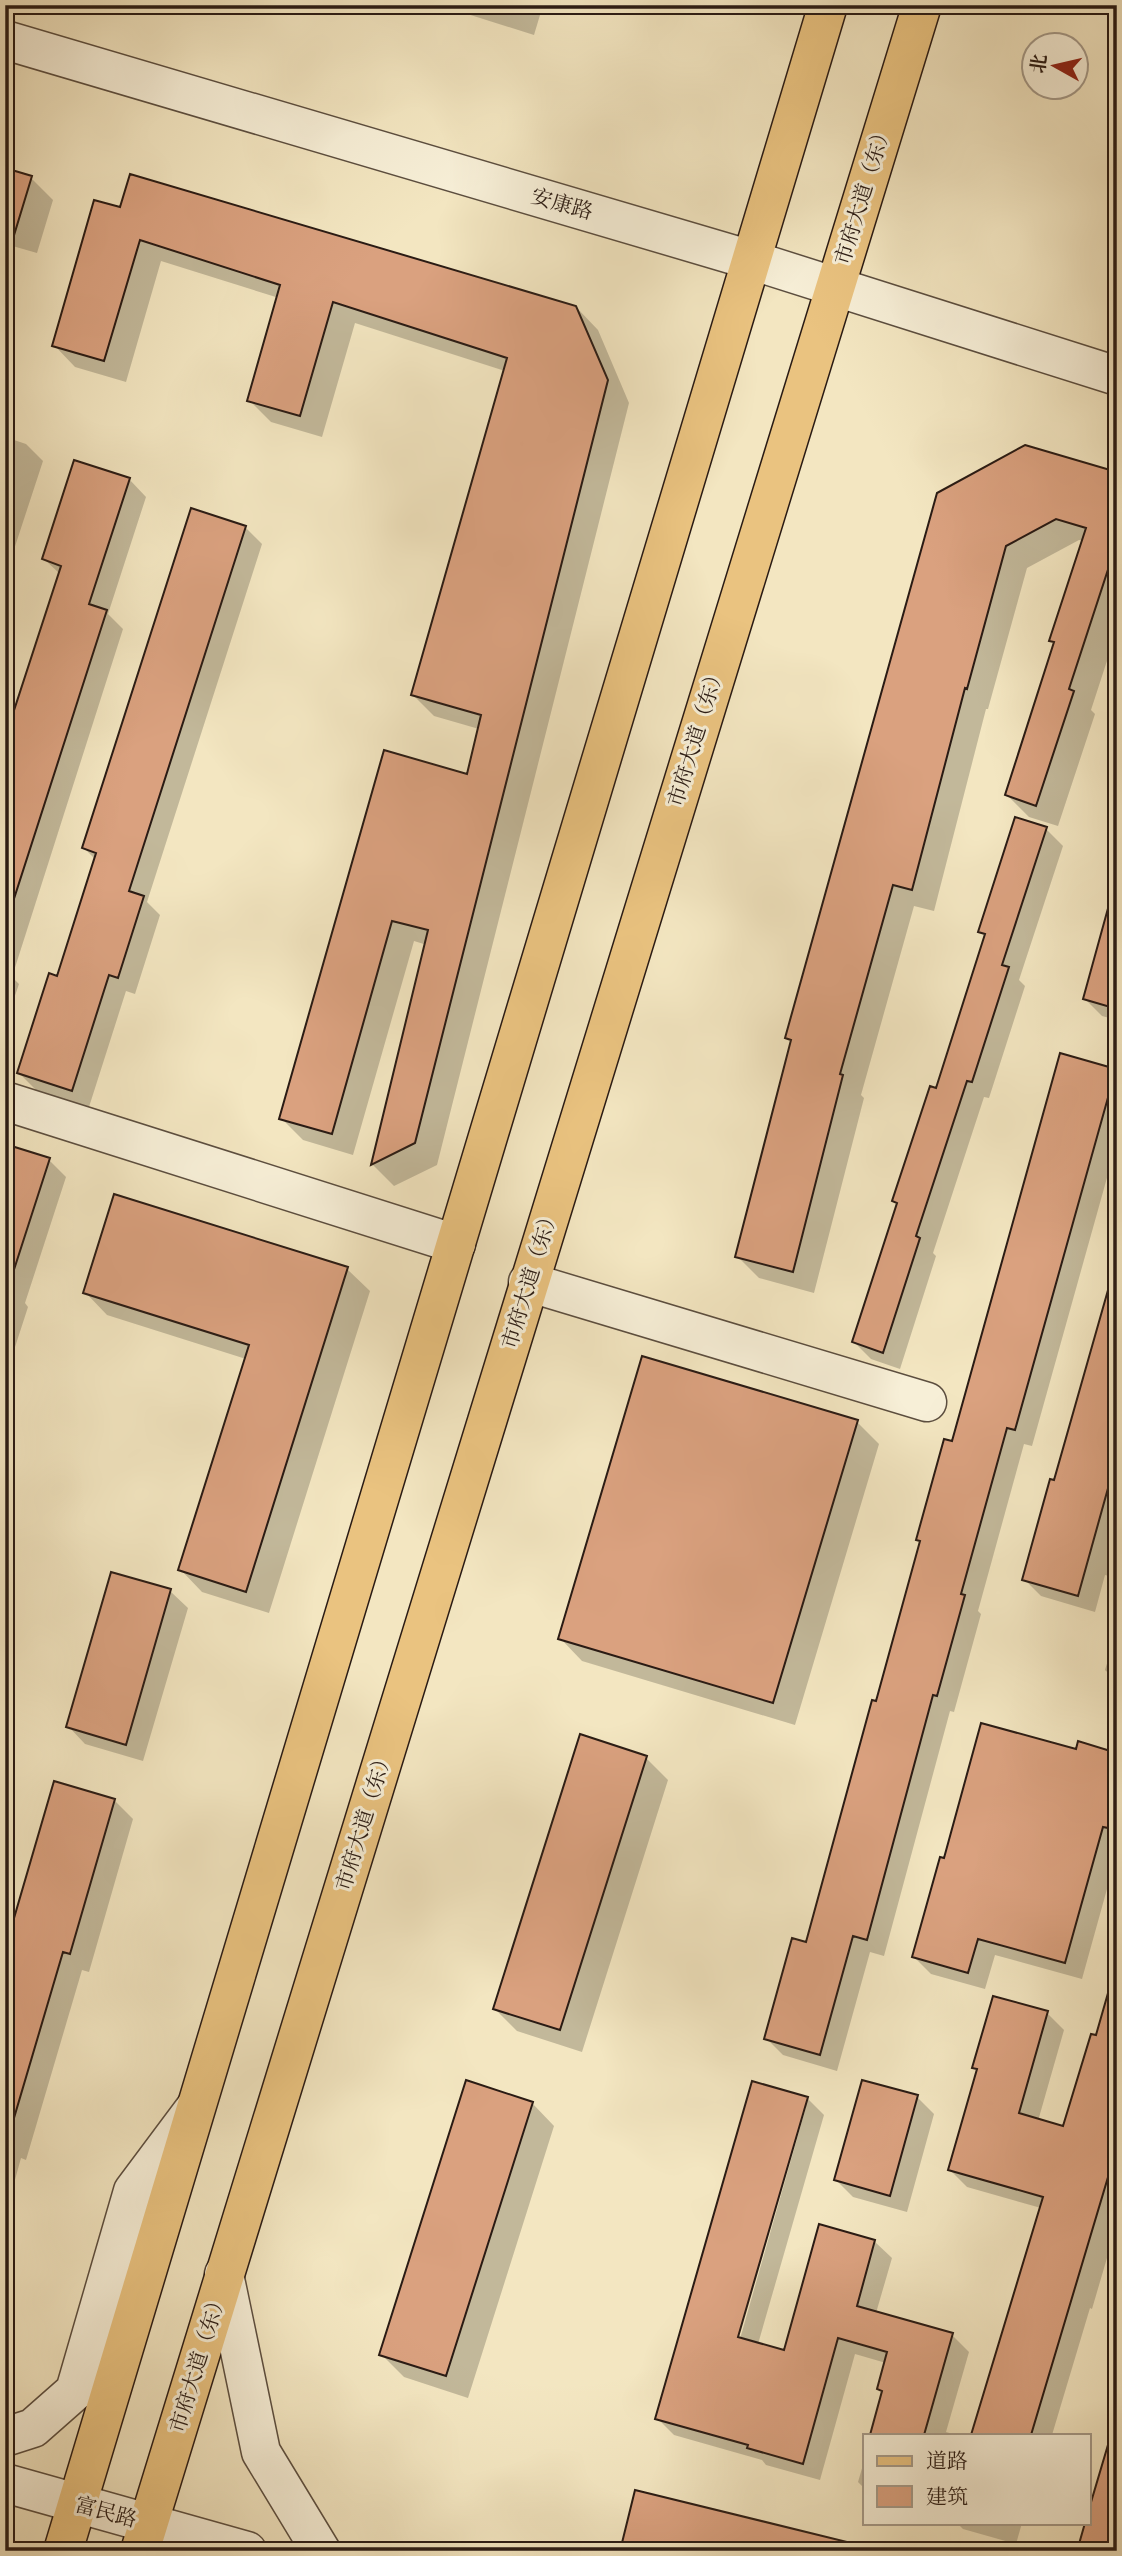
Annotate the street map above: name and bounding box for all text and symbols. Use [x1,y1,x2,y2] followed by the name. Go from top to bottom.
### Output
[1020,32,1090,102] north arrow
[1026,53,1051,75] text: 北
[829,120,897,268] street label: 市府大道（东）
[528,183,596,225] street label: 安康路
[662,662,730,810] street label: 市府大道（东）
[496,1204,564,1352] street label: 市府大道（东）
[330,1746,398,1894] street label: 市府大道（东）
[164,2288,232,2436] street label: 市府大道（东）
[863,2434,1090,2524] legend
[926,2448,968,2474] text: 道路
[926,2484,968,2510] text: 建筑
[72,2491,140,2533] street label: 富民路

